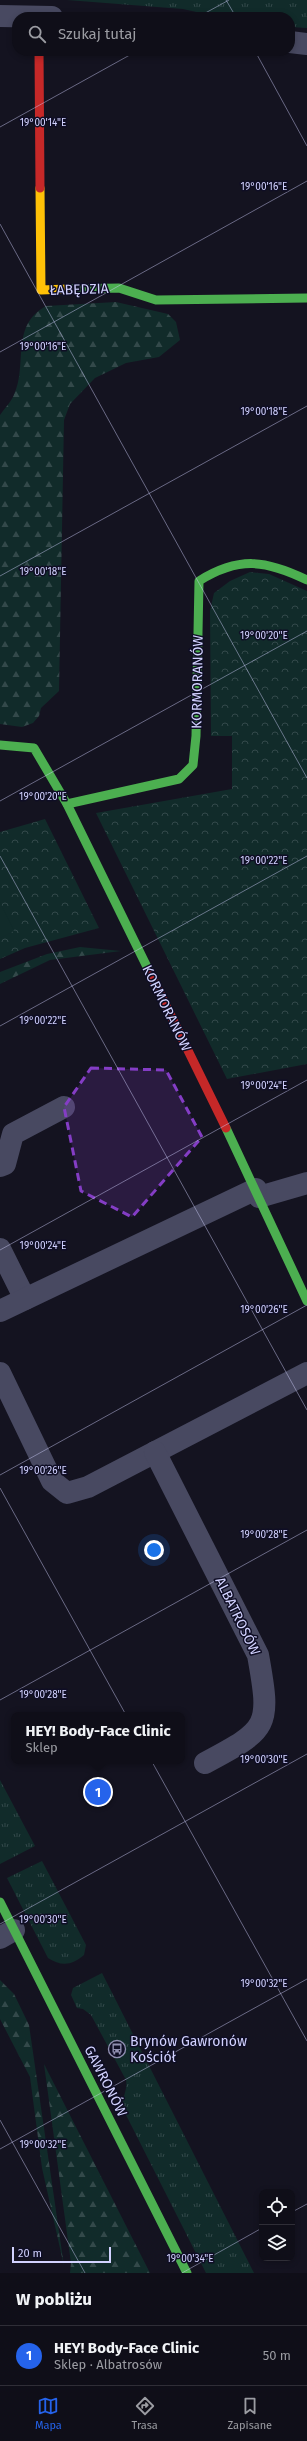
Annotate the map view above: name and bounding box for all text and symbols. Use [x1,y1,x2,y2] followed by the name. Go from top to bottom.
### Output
[12,12,295,56] search box
[26,23,48,45] icon: search
[58,25,136,43] text: Szukaj tutaj
[20,117,66,129] text: 19°00'14"E
[241,181,287,193] text: 19°00'16"E
[49,280,109,299] street label: ŁABĘDZIA
[20,341,66,353] text: 19°00'16"E
[240,406,288,418] text: 19°00'18"E
[19,566,67,578] text: 19°00'18"E
[240,630,288,642] text: 19°00'20"E
[187,634,207,729] street label: KORMORANÓW
[19,791,67,803] text: 19°00'20"E
[240,855,288,867] text: 19°00'22"E
[138,962,196,1055] street label: KORMORANÓW
[19,1015,67,1027] text: 19°00'22"E
[241,1080,287,1092] text: 19°00'24"E
[20,1240,66,1252] text: 19°00'24"E
[240,1304,288,1316] text: 19°00'26"E
[19,1465,67,1477] text: 19°00'26"E
[240,1529,288,1541] text: 19°00'28"E
[144,1540,164,1560] your location
[211,1574,265,1658] street label: ALBATROSÓW
[19,1689,67,1701] text: 19°00'28"E
[11,1712,185,1764] popup
[25,1722,171,1740] text: HEY! Body-Face Clinic
[25,1740,58,1755] text: Sklep
[240,1754,288,1766] text: 19°00'30"E
[85,1777,111,1807] pin: 1
[19,1914,67,1926] text: 19°00'30"E
[240,1978,288,1990] text: 19°00'32"E
[130,2033,247,2066] place label: Brynów Gawronów Kościół
[107,2039,127,2059] bus stop icon: Brynów Gawronów Kościół
[80,2042,132,2120] street label: GAWRONÓW
[19,2139,67,2151] text: 19°00'32"E
[259,2189,295,2261] map controls
[259,2189,295,2225] button: locate
[259,2225,295,2261] button: layers
[12,2245,111,2264] scale bar
[18,2247,42,2260] text: 20 m
[166,2253,214,2265] text: 19°00'34"E
[16,2289,92,2310] text: W pobliżu
[54,2339,199,2357] text: HEY! Body-Face Clinic
[26,2348,32,2363] text: 1
[263,2348,291,2363] text: 50 m
[54,2357,162,2372] text: Sklep · Albatrosów
[35,2395,62,2432] tab: Mapa
[132,2395,158,2432] tab: Trasa
[227,2395,272,2432] tab: Zapisane

